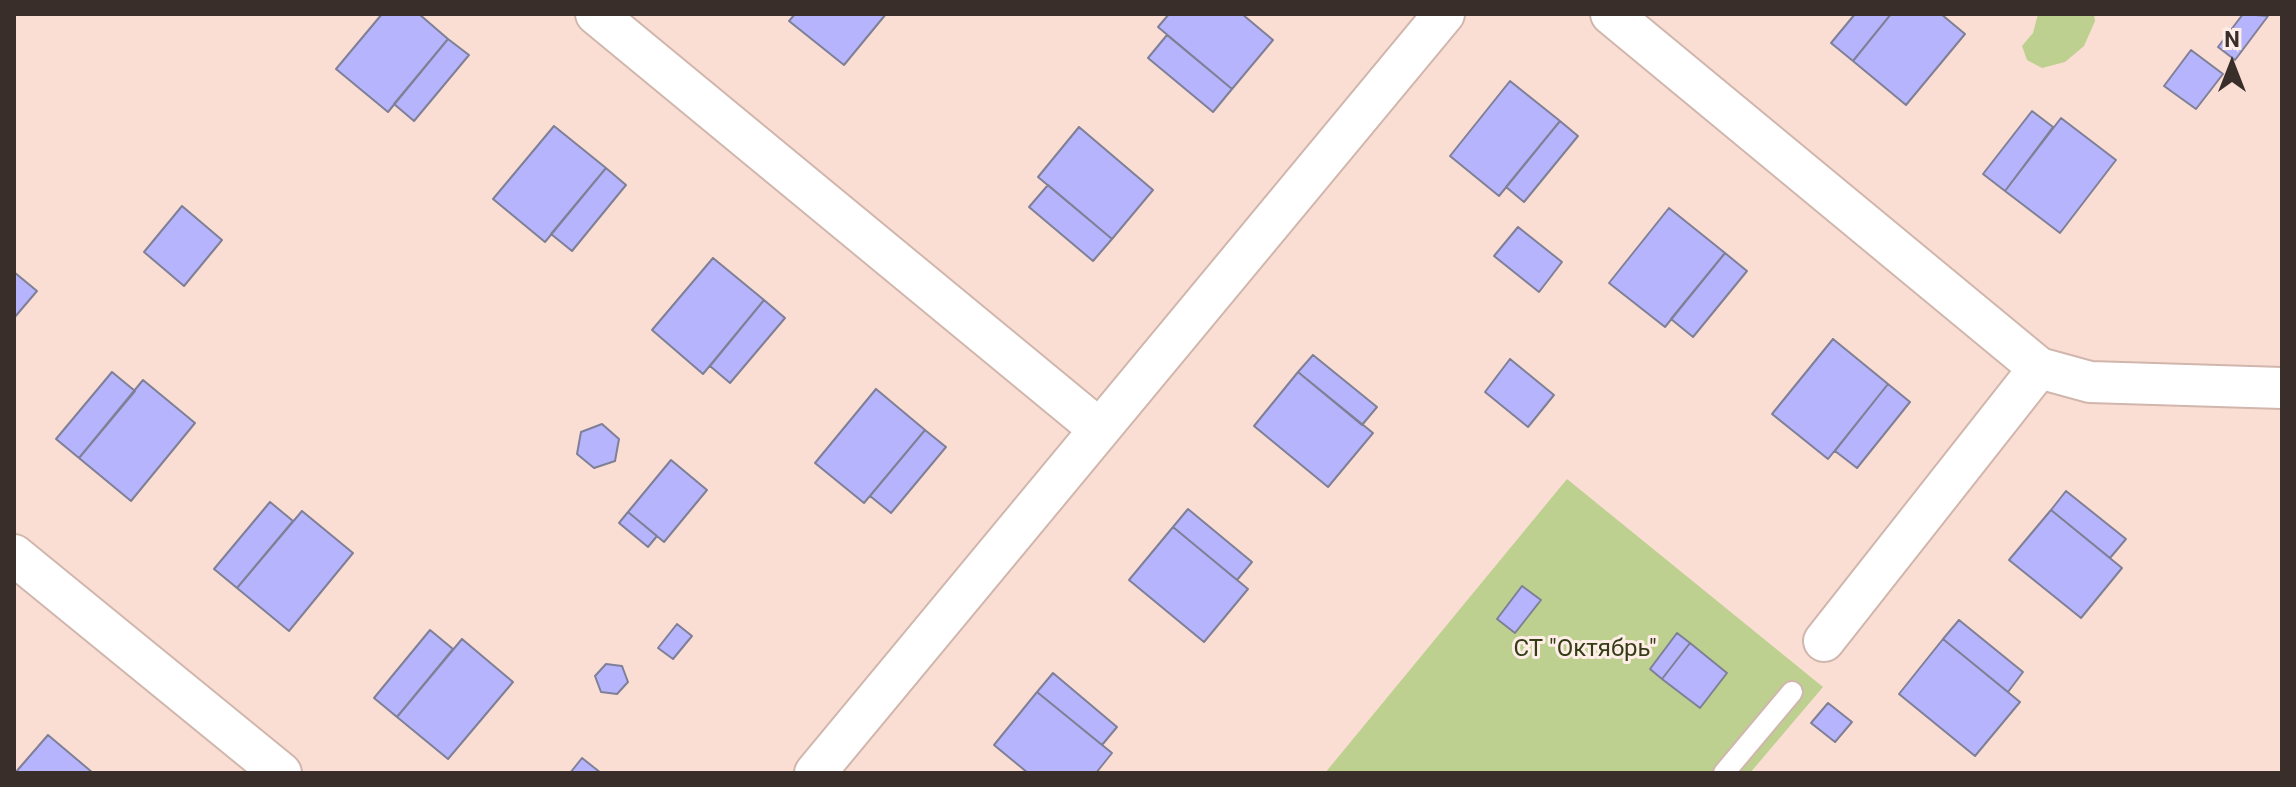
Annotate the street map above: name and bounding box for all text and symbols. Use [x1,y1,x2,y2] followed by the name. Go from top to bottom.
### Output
[2192,24,2272,104] north arrow
[2224,27,2240,52] text: N
[1513,636,1657,664] park label: СТ "Октябрь"

